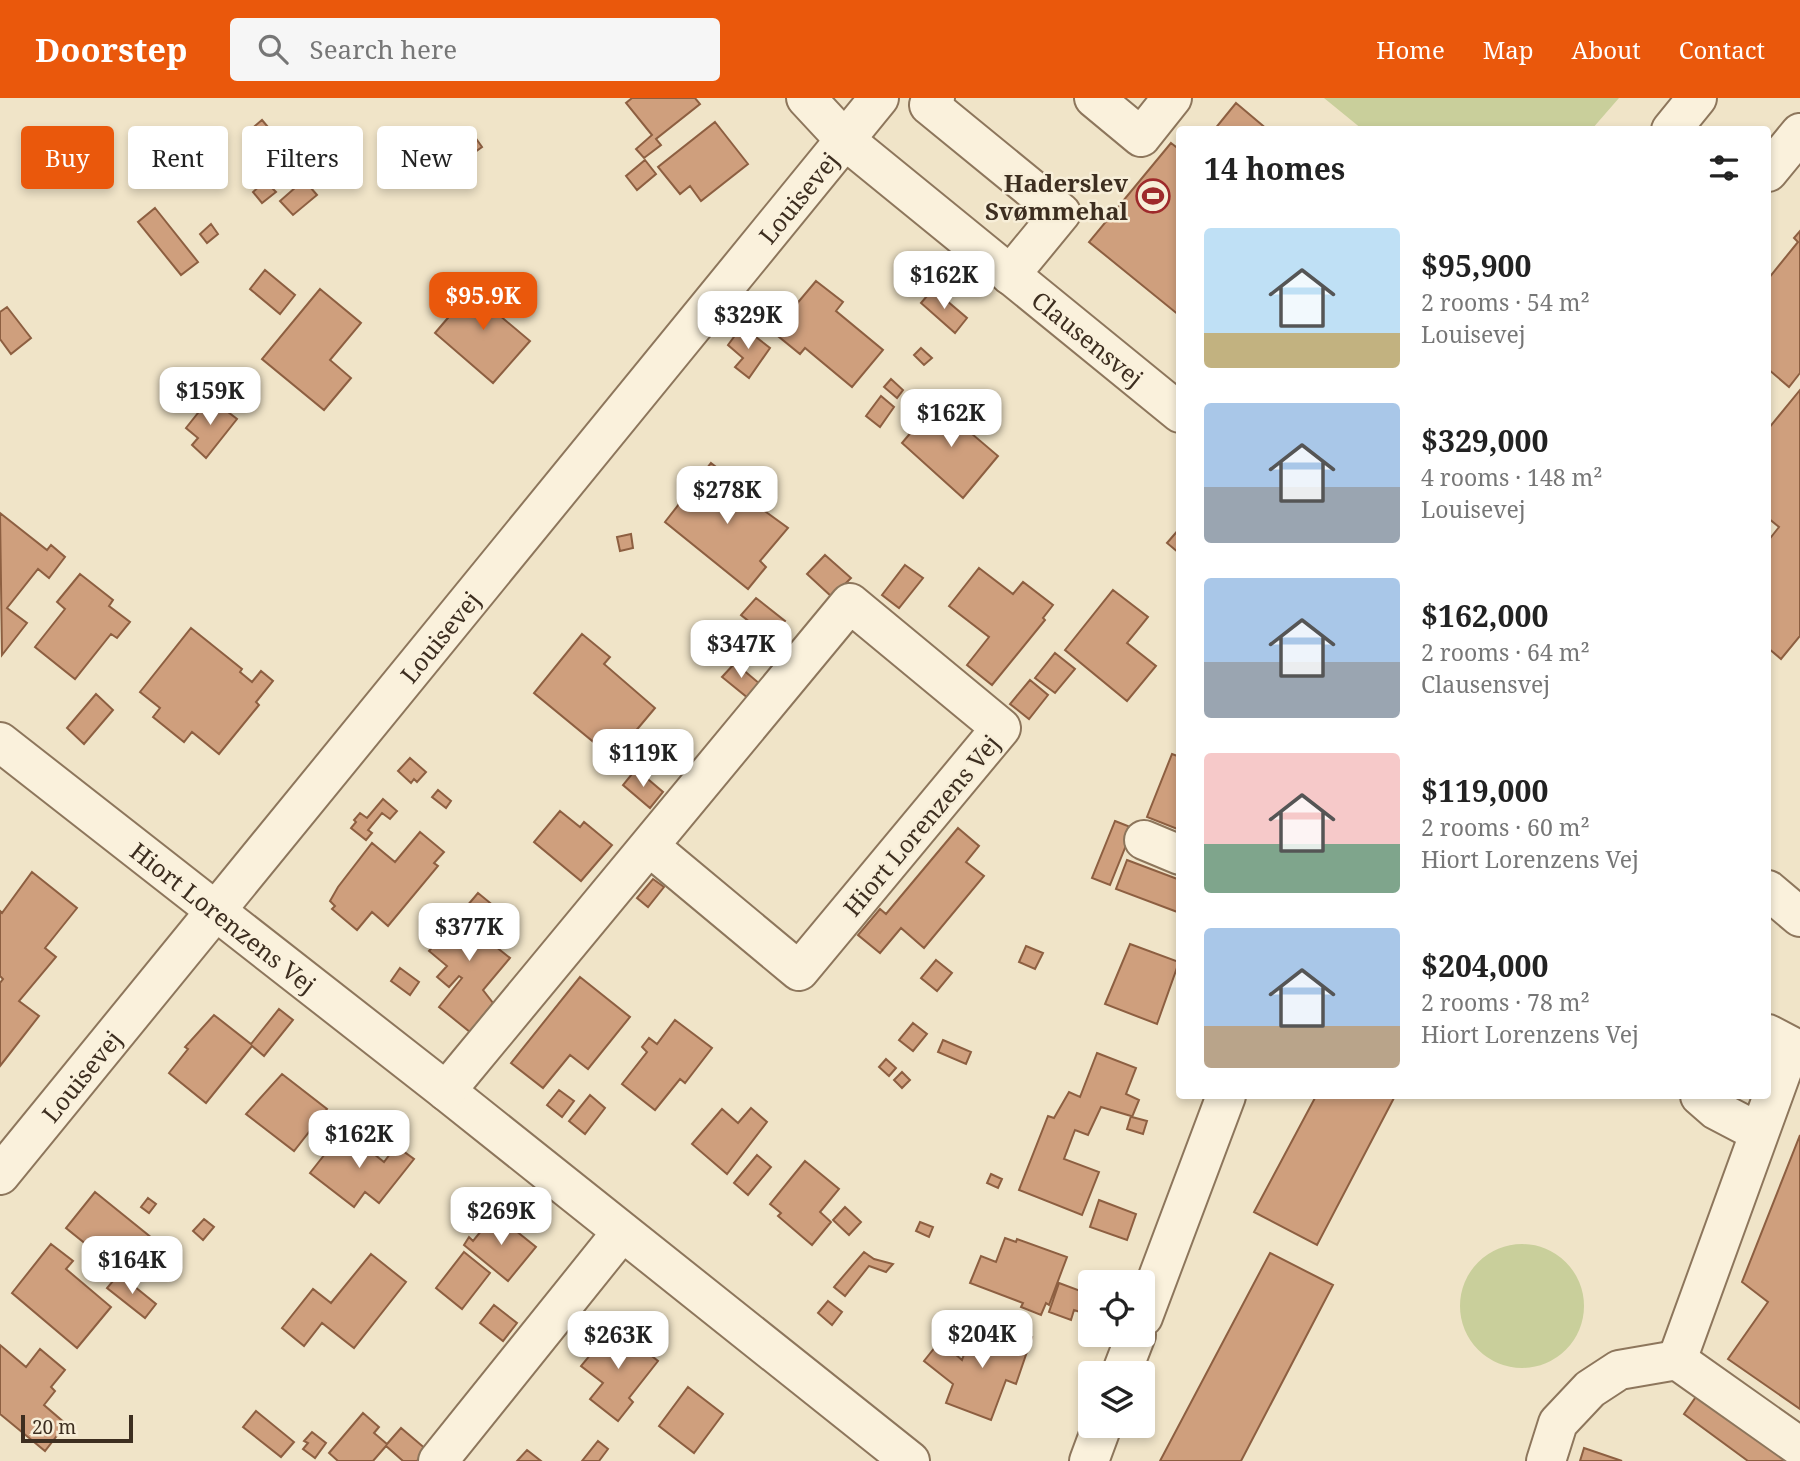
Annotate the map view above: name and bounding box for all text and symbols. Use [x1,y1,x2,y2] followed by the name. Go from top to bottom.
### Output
[230,18,720,81] search box
[35,27,188,72] text: Doorstep
[254,30,292,68] icon: search
[310,31,457,67] text: Search here
[1376,33,1445,66] text: Home
[1483,33,1534,66] text: Map
[1572,33,1641,66] text: About
[1679,33,1765,66] text: Contact
[21,126,114,189] chip: Buy
[128,126,228,189] chip: Rent
[242,126,363,189] chip: Filters
[377,126,477,189] chip: New
[751,144,845,250] street label: Louisevej
[1204,148,1345,189] text: 14 homes
[1705,149,1743,187] icon: filters
[985,166,1129,227] place label: Haderslev Svømmehal
[1134,177,1172,215] sports icon: Haderslev Svømmehal
[1421,245,1532,286] text: $95,900
[895,252,993,311] pin: $162K
[1260,256,1344,340] icon: home
[910,258,978,290] text: $162K
[426,272,540,332] pin: $95.9K
[445,279,521,311] text: $95.9K
[1025,283,1151,394] street label: Clausensvej
[1421,286,1590,318] text: 2 rooms · 54 m²
[699,292,797,351] pin: $329K
[714,298,782,330] text: $329K
[1421,318,1526,350] text: Louisevej
[161,368,259,427] pin: $159K
[176,374,244,406] text: $159K
[902,390,1000,449] pin: $162K
[917,396,985,428] text: $162K
[1421,420,1548,461] text: $329,000
[1260,431,1344,515] icon: home
[1421,461,1603,493] text: 4 rooms · 148 m²
[678,466,776,526] pin: $278K
[693,473,761,505] text: $278K
[1421,493,1526,525] text: Louisevej
[392,584,487,689] street label: Louisevej
[1421,595,1548,636] text: $162,000
[1260,606,1344,690] icon: home
[692,620,790,680] pin: $347K
[707,627,775,659] text: $347K
[1421,636,1590,668] text: 2 rooms · 64 m²
[1421,668,1550,700] text: Clausensvej
[835,727,1007,923] street label: Hiort Lorenzens Vej
[594,730,692,789] pin: $119K
[609,736,677,768] text: $119K
[1421,770,1548,811] text: $119,000
[1260,781,1344,865] icon: home
[1421,811,1590,843] text: 2 rooms · 60 m²
[124,834,323,1000] street label: Hiort Lorenzens Vej
[1421,843,1639,875] text: Hiort Lorenzens Vej
[420,904,518,963] pin: $377K
[435,910,503,942] text: $377K
[1421,945,1548,986] text: $204,000
[1260,956,1344,1040] icon: home
[1421,986,1590,1018] text: 2 rooms · 78 m²
[1421,1018,1639,1050] text: Hiort Lorenzens Vej
[34,1023,128,1129] street label: Louisevej
[310,1110,408,1170] pin: $162K
[325,1117,393,1149] text: $162K
[452,1188,550,1247] pin: $269K
[467,1194,535,1226] text: $269K
[83,1236,181,1296] pin: $164K
[98,1243,166,1275] text: $164K
[1078,1270,1155,1438] map controls
[1078,1270,1155,1347] button: locate
[933,1310,1031,1370] pin: $204K
[569,1312,667,1371] pin: $263K
[948,1317,1016,1349] text: $204K
[584,1318,652,1350] text: $263K
[1078,1361,1155,1438] button: layers
[21,1412,133,1444] scale bar
[32,1414,76,1440] text: 20 m

